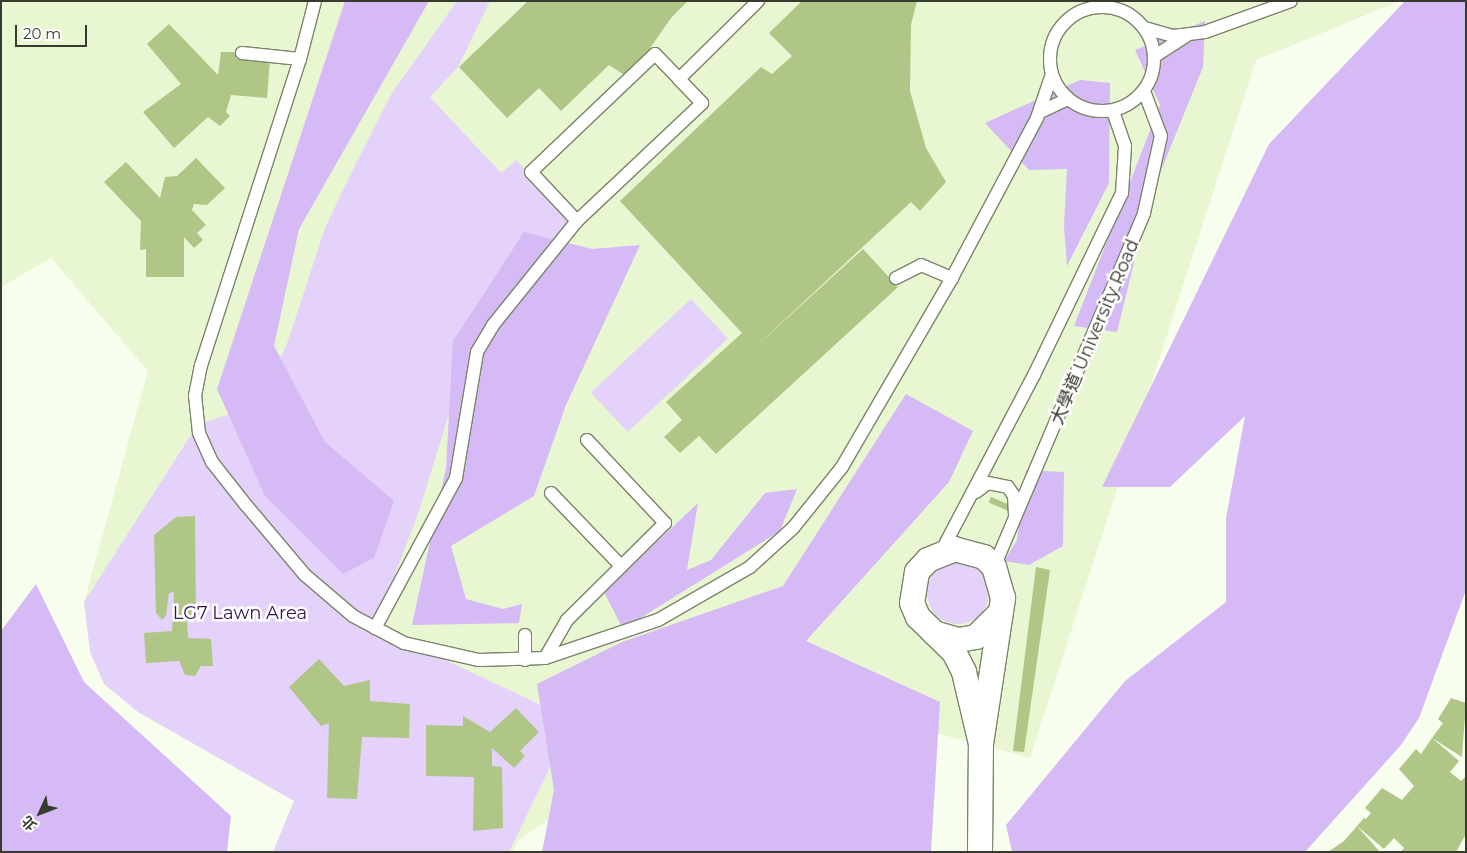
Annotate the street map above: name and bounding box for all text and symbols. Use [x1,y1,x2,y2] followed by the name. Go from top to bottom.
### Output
[18,15,90,47] scale bar
[23,24,61,43] text: 20 m
[1046,236,1144,428] street label: 大學道 University Road
[173,602,307,624] park label: LG7 Lawn Area
[15,788,65,838] north arrow
[18,812,40,834] text: 北

